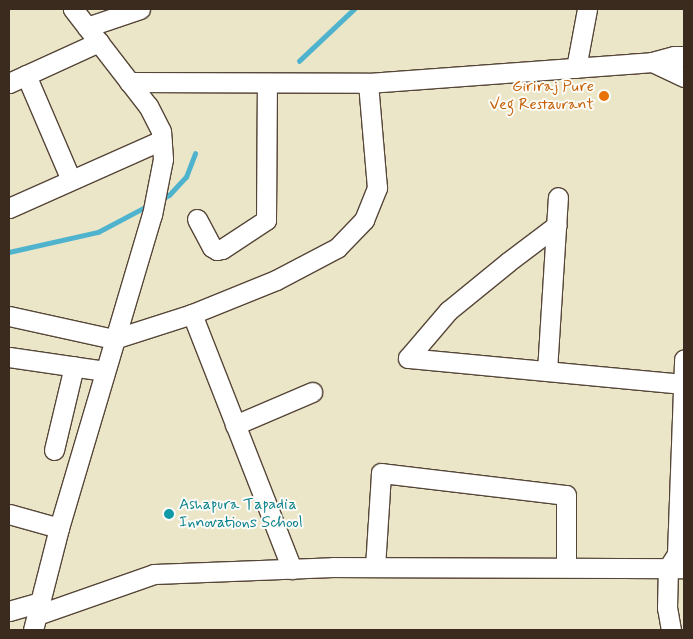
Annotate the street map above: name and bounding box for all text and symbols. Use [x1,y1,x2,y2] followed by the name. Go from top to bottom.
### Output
[491,77,594,115] place label: Giriraj Pure Veg Restaurant
[598,90,610,102] marker: Giriraj Pure Veg Restaurant
[179,495,303,533] place label: Ashapura Tapadia Innovations School
[163,508,175,520] marker: Ashapura Tapadia Innovations School

